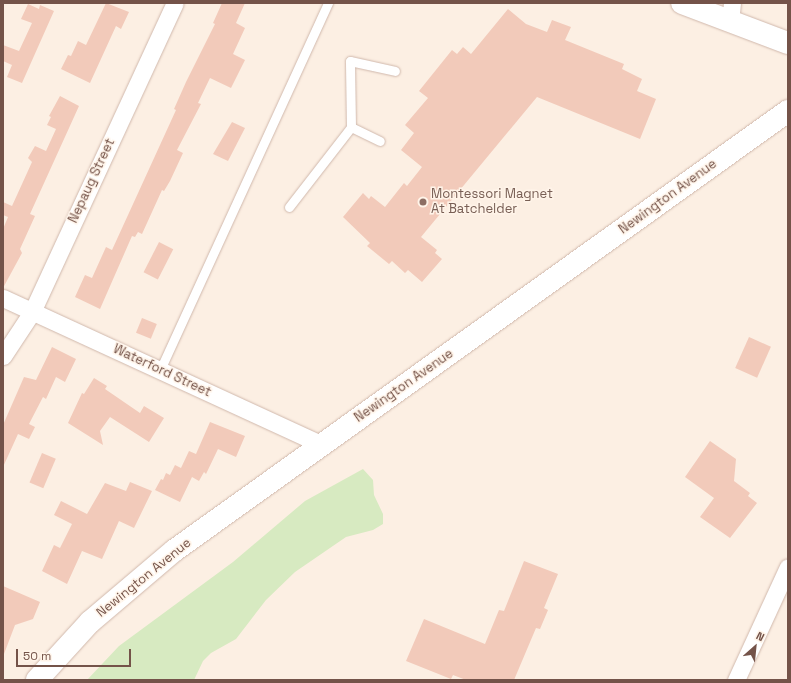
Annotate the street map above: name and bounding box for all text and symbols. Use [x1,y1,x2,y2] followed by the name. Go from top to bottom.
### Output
[66,136,118,226] street label: Nepaug Street
[616,156,720,238] street label: Newington Avenue
[431,187,553,218] place label: Montessori Magnet At Batchelder
[418,197,428,207] marker: Montessori Magnet At Batchelder
[111,341,213,401] street label: Waterford Street
[352,346,456,426] street label: Newington Avenue
[94,535,194,621] street label: Newington Avenue
[735,627,775,667] north arrow
[754,628,767,644] text: N
[18,641,133,667] scale bar
[23,648,51,664] text: 50 m

